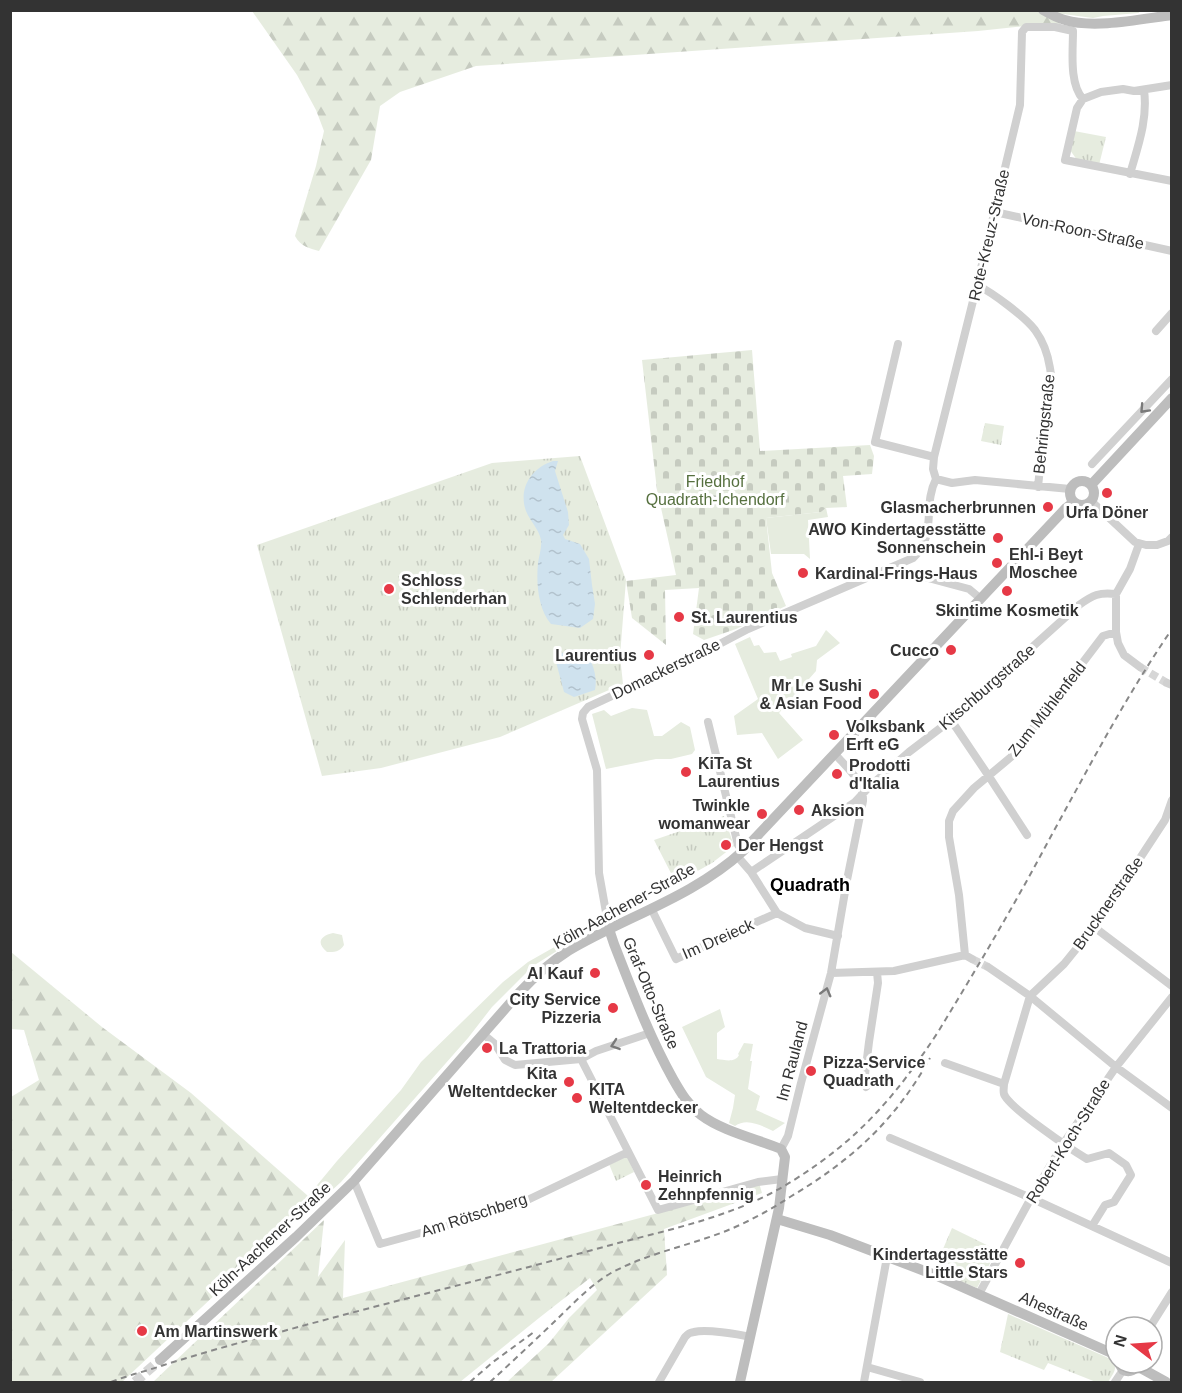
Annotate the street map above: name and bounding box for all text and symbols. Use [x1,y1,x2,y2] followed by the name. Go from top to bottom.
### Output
[966,168,1012,302] street label: Rote-Kreuz-Straße
[1020,210,1146,252] street label: Von-Roon-Straße
[1030,373,1058,475] street label: Behringstraße
[1140,403,1151,413] one-way arrow
[646,473,785,508] park label: Friedhof Quadrath-Ichendorf
[1100,486,1114,500] marker: Urfa Döner
[880,499,1036,516] place label: Glasmacherbrunnen
[1041,500,1055,514] marker: Glasmacherbrunnen
[1066,504,1148,521] place label: Urfa Döner
[808,521,986,556] place label: AWO Kindertagesstätte Sonnenschein
[991,531,1005,545] marker: AWO Kindertagesstätte Sonnenschein
[1009,546,1083,581] place label: Ehl-i Beyt Moschee
[990,556,1004,570] marker: Ehl-i Beyt Moschee
[815,565,978,582] place label: Kardinal-Frings-Haus
[796,566,810,580] marker: Kardinal-Frings-Haus
[401,572,507,607] place label: Schloss Schlenderhan
[382,582,396,596] marker: Schloss Schlenderhan
[1000,584,1014,598] marker: Skintime Kosmetik
[935,602,1079,619] place label: Skintime Kosmetik
[691,609,798,626] place label: St. Laurentius
[672,610,686,624] marker: St. Laurentius
[609,635,723,703] street label: Domackerstraße
[936,641,1038,733] street label: Kitschburgstraße
[890,642,939,659] place label: Cucco
[944,643,958,657] marker: Cucco
[555,647,637,664] place label: Laurentius
[642,648,656,662] marker: Laurentius
[1005,659,1089,759] street label: Zum Mühlenfeld
[759,677,862,712] place label: Mr Le Sushi & Asian Food
[867,687,881,701] marker: Mr Le Sushi & Asian Food
[846,718,925,753] place label: Volksbank Erft eG
[827,728,841,742] marker: Volksbank Erft eG
[698,755,780,790] place label: KiTa St Laurentius
[849,757,910,792] place label: Prodotti d'Italia
[679,765,693,779] marker: KiTa St Laurentius
[830,767,844,781] marker: Prodotti d'Italia
[657,797,750,832] place label: Twinkle womanwear
[811,802,864,819] place label: Aksion
[792,803,806,817] marker: Aksion
[755,807,769,821] marker: Twinkle womanwear
[738,837,824,854] place label: Der Hengst
[719,838,733,852] marker: Der Hengst
[1070,853,1146,953] street label: Brucknerstraße
[550,860,698,952] street label: Köln-Aachener-Straße
[770,875,850,895] district label: Quadrath
[680,915,757,962] street label: Im Dreieck
[620,934,682,1052] street label: Graf-Otto-Straße
[527,965,584,982] place label: Al Kauf
[588,966,602,980] marker: Al Kauf
[819,987,831,998] one-way arrow
[509,991,601,1026] place label: City Service Pizzeria
[606,1001,620,1015] marker: City Service Pizzeria
[773,1019,811,1103] street label: Im Rauland
[610,1037,621,1050] one-way arrow
[499,1040,586,1057] place label: La Trattoria
[480,1041,494,1055] marker: La Trattoria
[823,1054,925,1089] place label: Pizza-Service Quadrath
[804,1064,818,1078] marker: Pizza-Service Quadrath
[448,1065,557,1100] place label: Kita Weltentdecker
[562,1075,576,1089] marker: Kita Weltentdecker
[1023,1076,1113,1206] street label: Robert-Koch-Straße
[589,1081,698,1116] place label: KITA Weltentdecker
[570,1091,584,1105] marker: KITA Weltentdecker
[658,1168,754,1203] place label: Heinrich Zehnpfennig
[206,1178,334,1299] street label: Köln-Aachener-Straße
[639,1178,653,1192] marker: Heinrich Zehnpfennig
[419,1190,529,1240] street label: Am Rötschberg
[873,1246,1008,1281] place label: Kindertagesstätte Little Stars
[1013,1256,1027,1270] marker: Kindertagesstätte Little Stars
[1017,1288,1091,1334] street label: Ahestraße
[1104,1315,1164,1375] north arrow
[154,1323,278,1340] place label: Am Martinswerk
[135,1324,149,1338] marker: Am Martinswerk
[1110,1333,1130,1349] text: N

